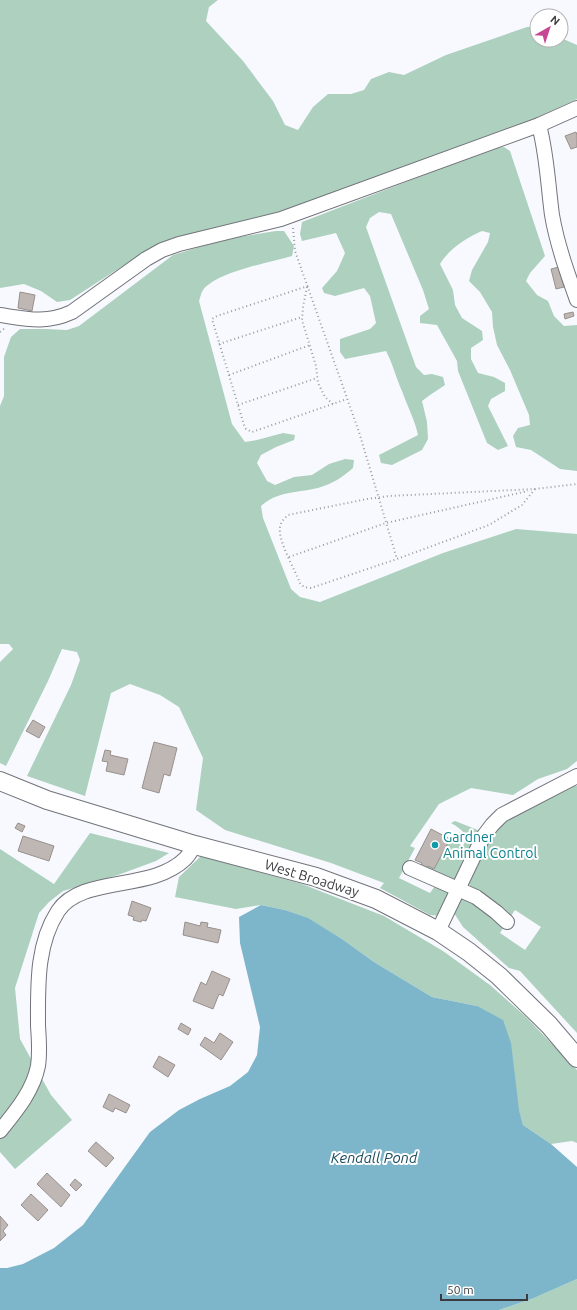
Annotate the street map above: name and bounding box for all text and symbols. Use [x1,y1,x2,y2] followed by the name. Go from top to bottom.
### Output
[529,8,569,48] north arrow
[548,13,562,27] text: N
[443,829,537,861] place label: Gardner Animal Control
[430,840,440,850] marker: Gardner Animal Control
[263,856,361,900] street label: West Broadway
[331,1149,418,1166] water label: Kendall Pond
[441,1276,527,1302] scale bar
[447,1283,474,1296] text: 50 m

